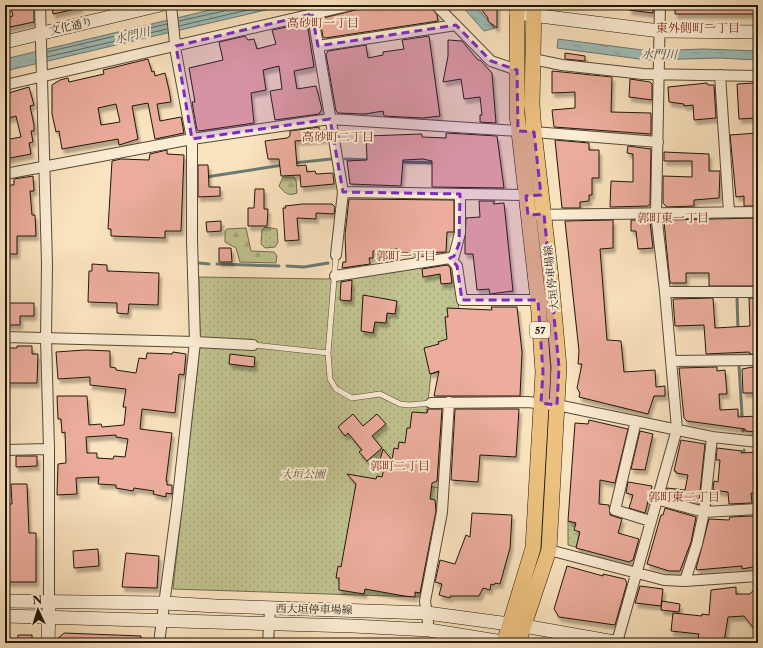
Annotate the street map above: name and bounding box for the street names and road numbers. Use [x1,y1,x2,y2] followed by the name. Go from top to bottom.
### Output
[48,14,94,38] street label: 文化通り
[541,244,561,312] street label: 大垣停車場線
[530,322,550,338] road number: 57
[275,601,353,617] street label: 西大垣停車場線

